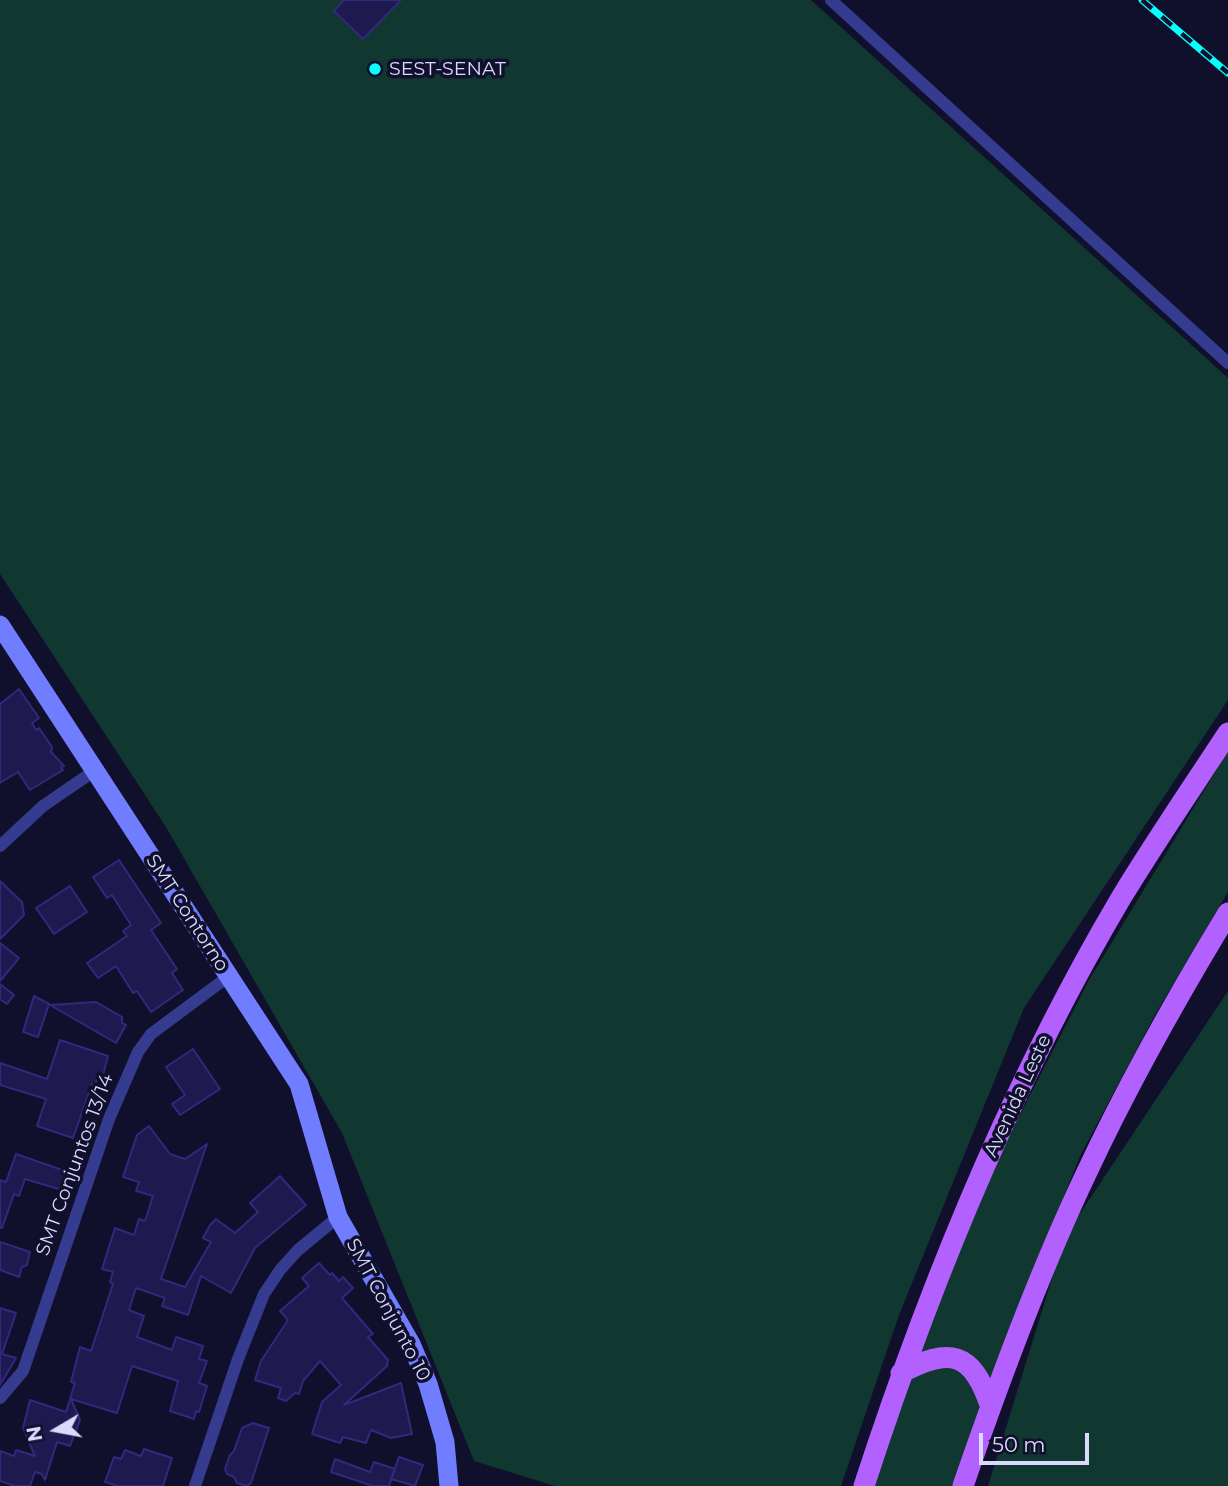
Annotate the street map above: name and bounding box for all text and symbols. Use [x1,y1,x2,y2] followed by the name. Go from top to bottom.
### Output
[389,58,506,80] place label: SEST-SENAT
[367,61,383,77] marker: SEST-SENAT
[141,850,233,976] street label: SMT Contorno
[980,1031,1056,1161] street label: Avenida Leste
[31,1071,119,1259] street label: SMT Conjuntos 13/14
[341,1235,435,1385] street label: SMT Conjunto 10
[21,1395,91,1465] north arrow
[983,1420,1093,1464] scale bar
[22,1424,47,1443] text: N
[992,1432,1046,1457] text: 50 m

